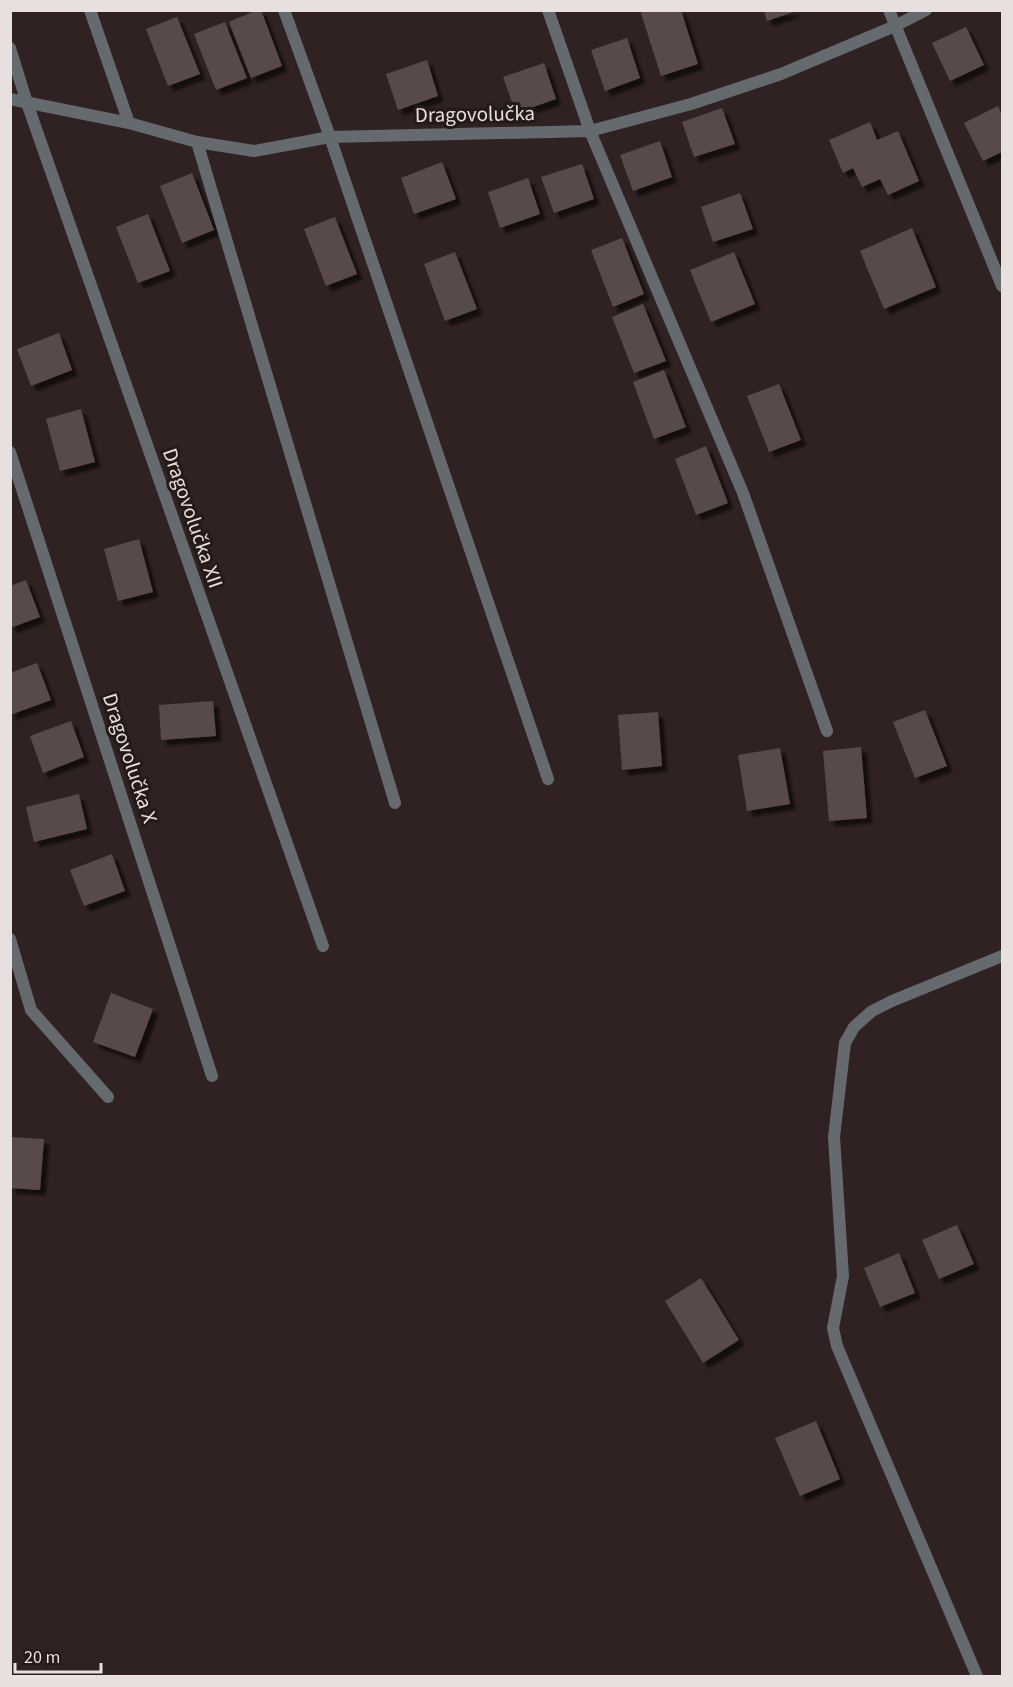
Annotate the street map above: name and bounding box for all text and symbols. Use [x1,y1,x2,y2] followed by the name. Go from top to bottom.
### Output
[415,98,535,130] street label: Dragovolučka
[155,444,231,592] street label: Dragovolučka XII
[95,689,165,827] street label: Dragovolučka X
[15,1636,100,1674] scale bar
[24,1645,60,1670] text: 20 m

